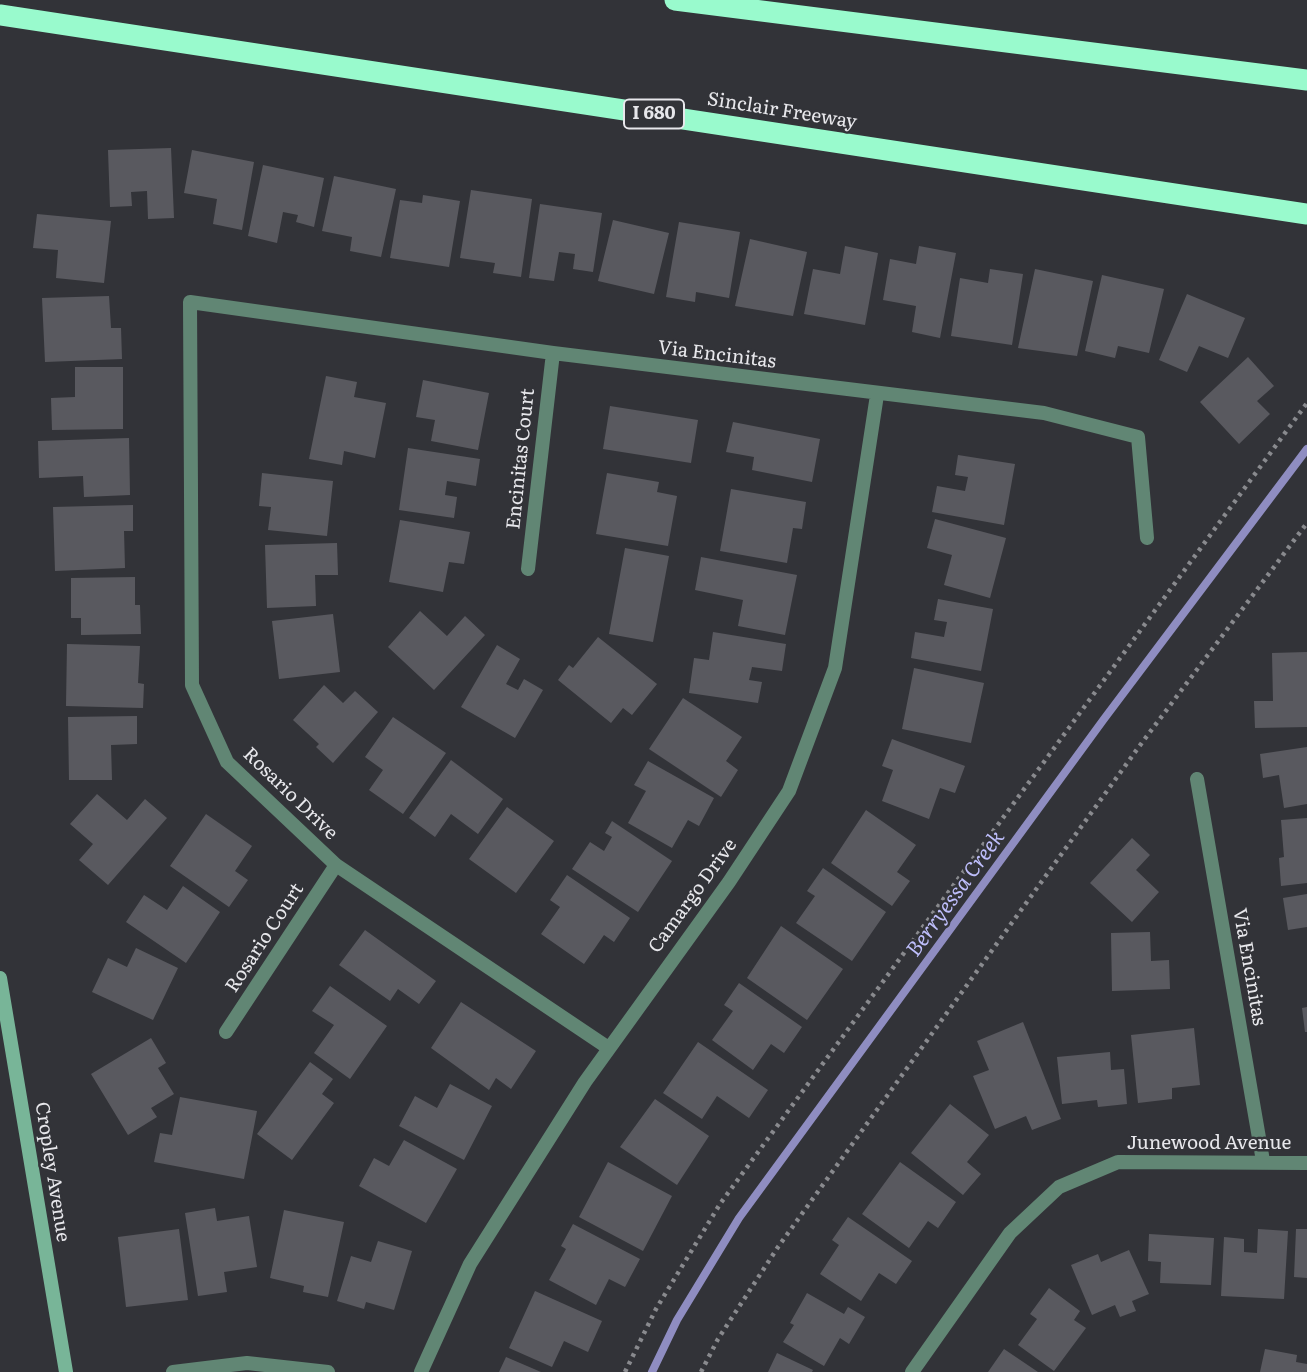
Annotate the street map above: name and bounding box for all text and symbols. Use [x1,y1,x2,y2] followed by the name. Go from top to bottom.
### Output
[706,88,858,134] street label: Sinclair Freeway
[624,100,684,128] road number: I 680
[657,336,777,374] street label: Via Encinitas
[502,387,540,531] street label: Encinitas Court
[238,743,342,845] street label: Rosario Drive
[902,826,1010,962] water label: Berryessa Creek
[644,834,742,958] street label: Camargo Drive
[221,879,309,997] street label: Rosario Court
[1227,906,1271,1028] street label: Via Encinitas
[30,1100,74,1244] street label: Cropley Avenue
[1127,1132,1291,1154] street label: Junewood Avenue

